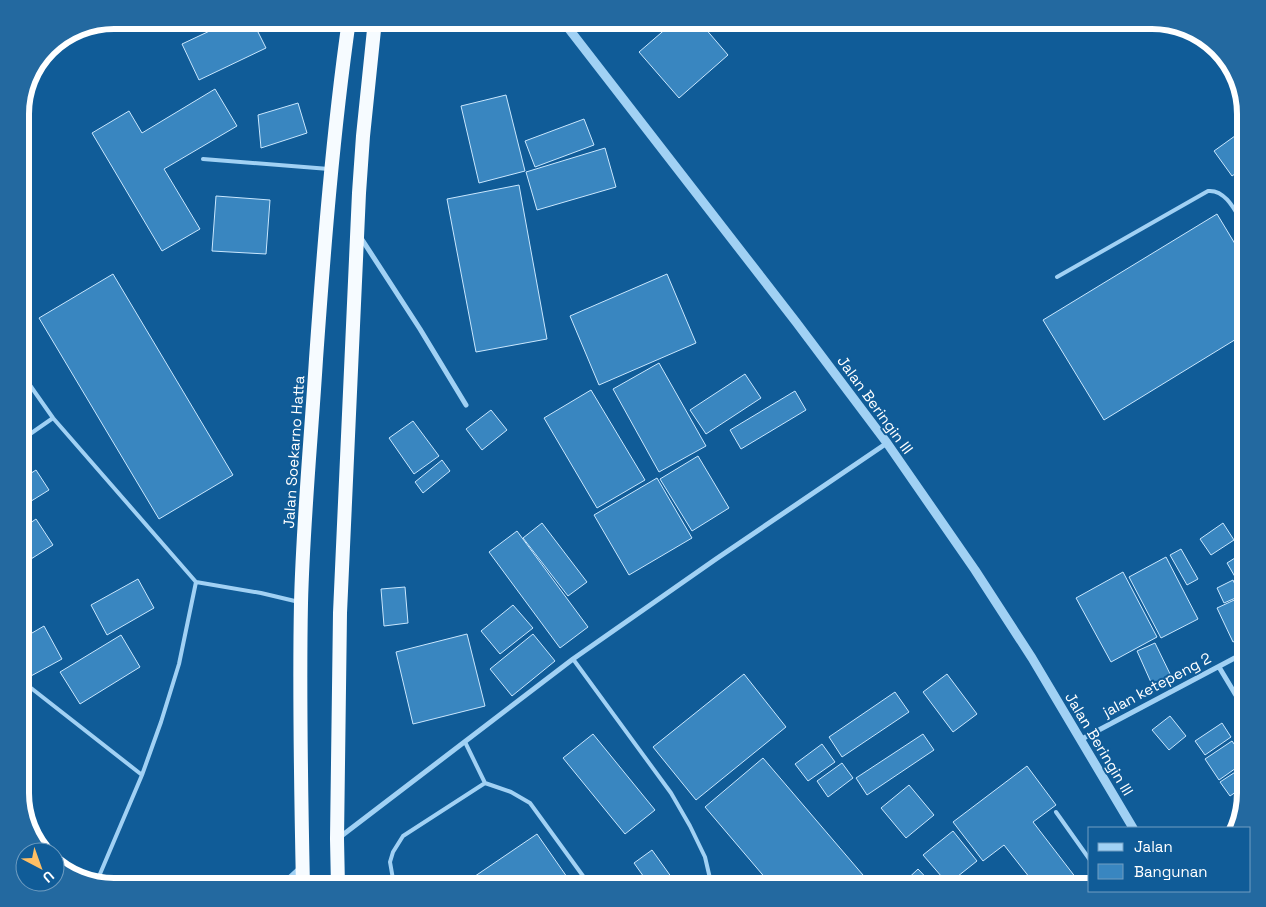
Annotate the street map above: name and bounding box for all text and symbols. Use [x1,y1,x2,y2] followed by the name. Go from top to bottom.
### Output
[833,352,918,458] street label: Jalan Beringin III
[279,375,308,529] street label: Jalan Soekarno Hatta
[1099,648,1214,722] street label: jalan ketepeng 2
[1061,689,1138,799] street label: Jalan Beringin III
[1088,827,1251,892] legend
[1134,837,1173,856] text: Jalan
[15,842,65,892] north arrow
[1134,862,1208,881] text: Bangunan
[39,867,58,887] text: U

